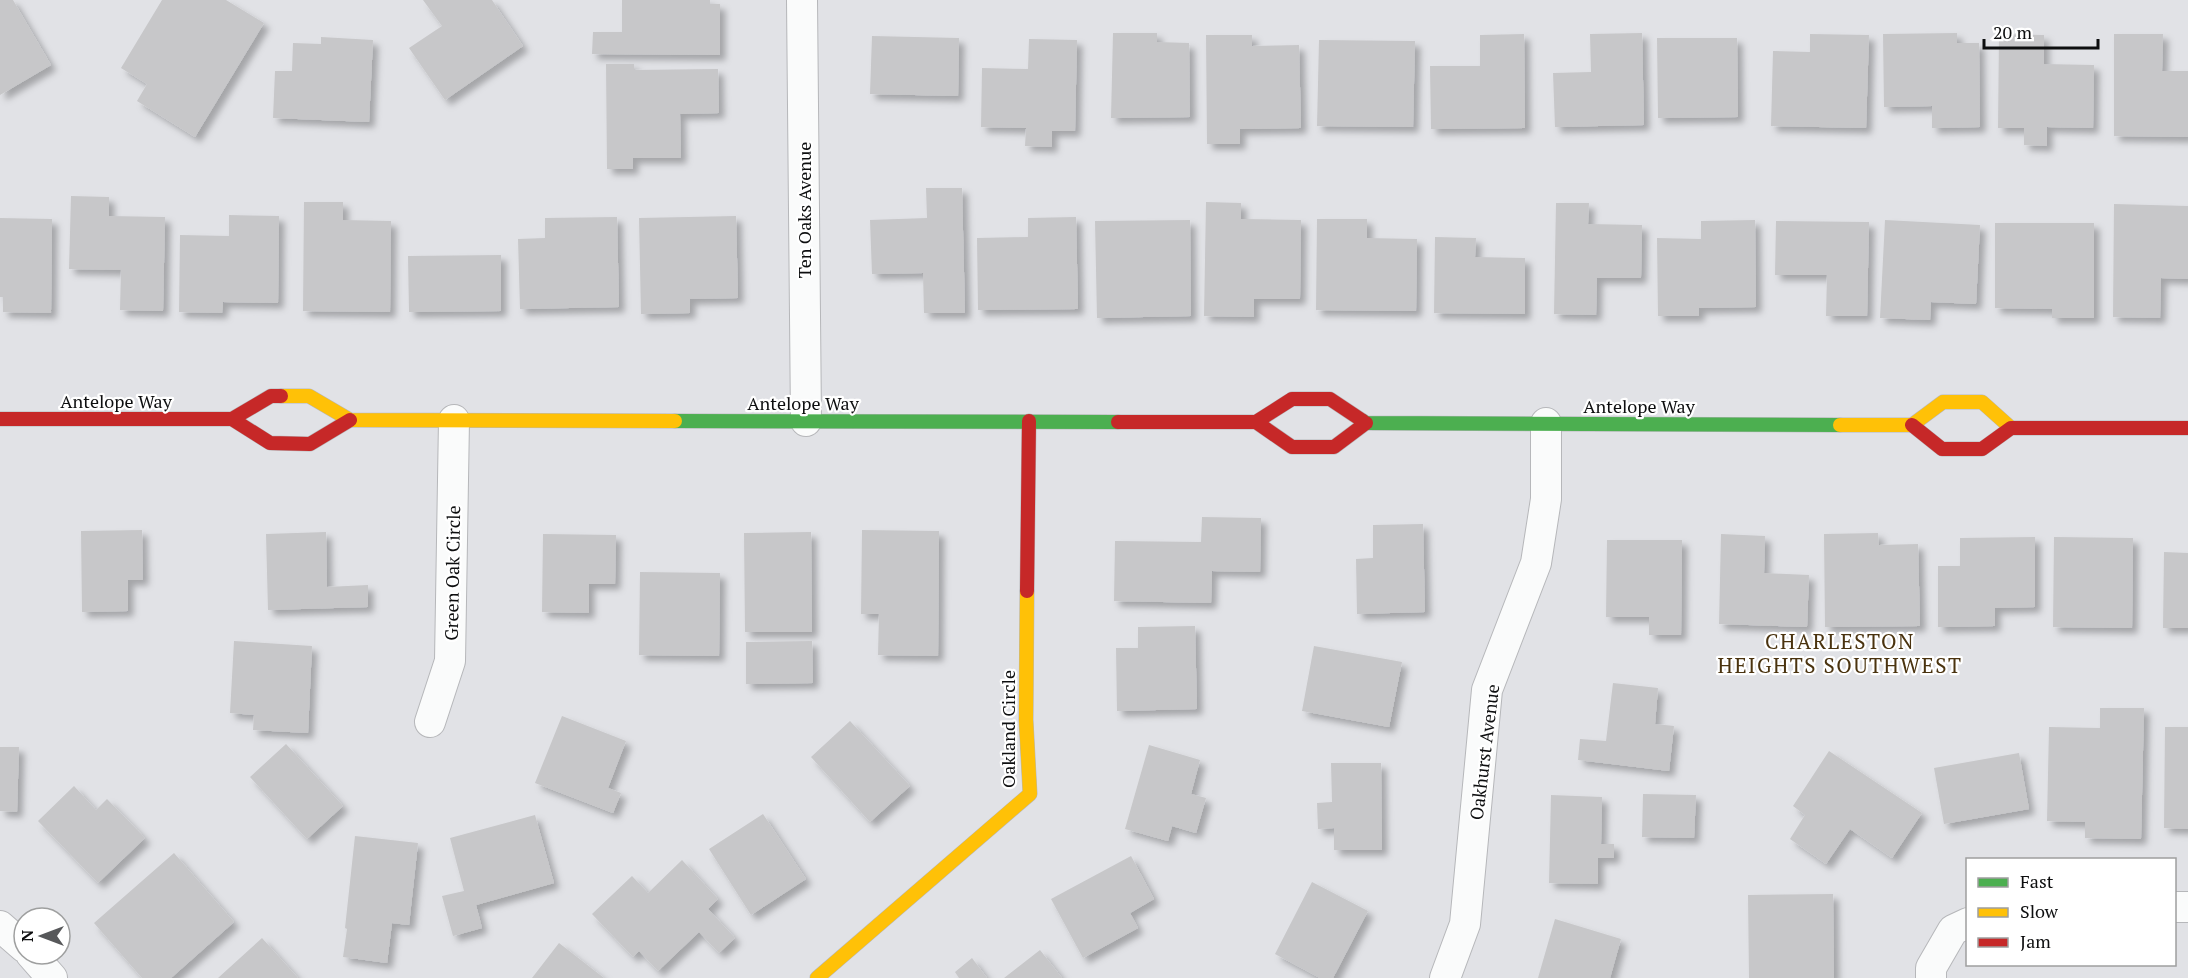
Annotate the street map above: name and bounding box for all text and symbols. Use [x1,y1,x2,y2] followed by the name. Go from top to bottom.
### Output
[1984,12,2098,50] scale bar
[1993,20,2033,44] text: 20 m
[792,142,816,278] street label: Ten Oaks Avenue
[60,389,173,413] street label: Antelope Way
[747,391,860,415] street label: Antelope Way
[1583,394,1696,418] street label: Antelope Way
[439,505,465,641] street label: Green Oak Circle
[1718,627,1962,679] district label: CHARLESTON HEIGHTS SOUTHWEST
[996,670,1020,788] street label: Oakland Circle
[1464,683,1504,821] street label: Oakhurst Avenue
[1966,858,2176,966] legend
[2020,869,2054,893] text: Fast
[2020,899,2059,923] text: Slow
[12,906,72,966] north arrow
[2020,929,2051,953] text: Jam
[16,930,38,942] text: N

